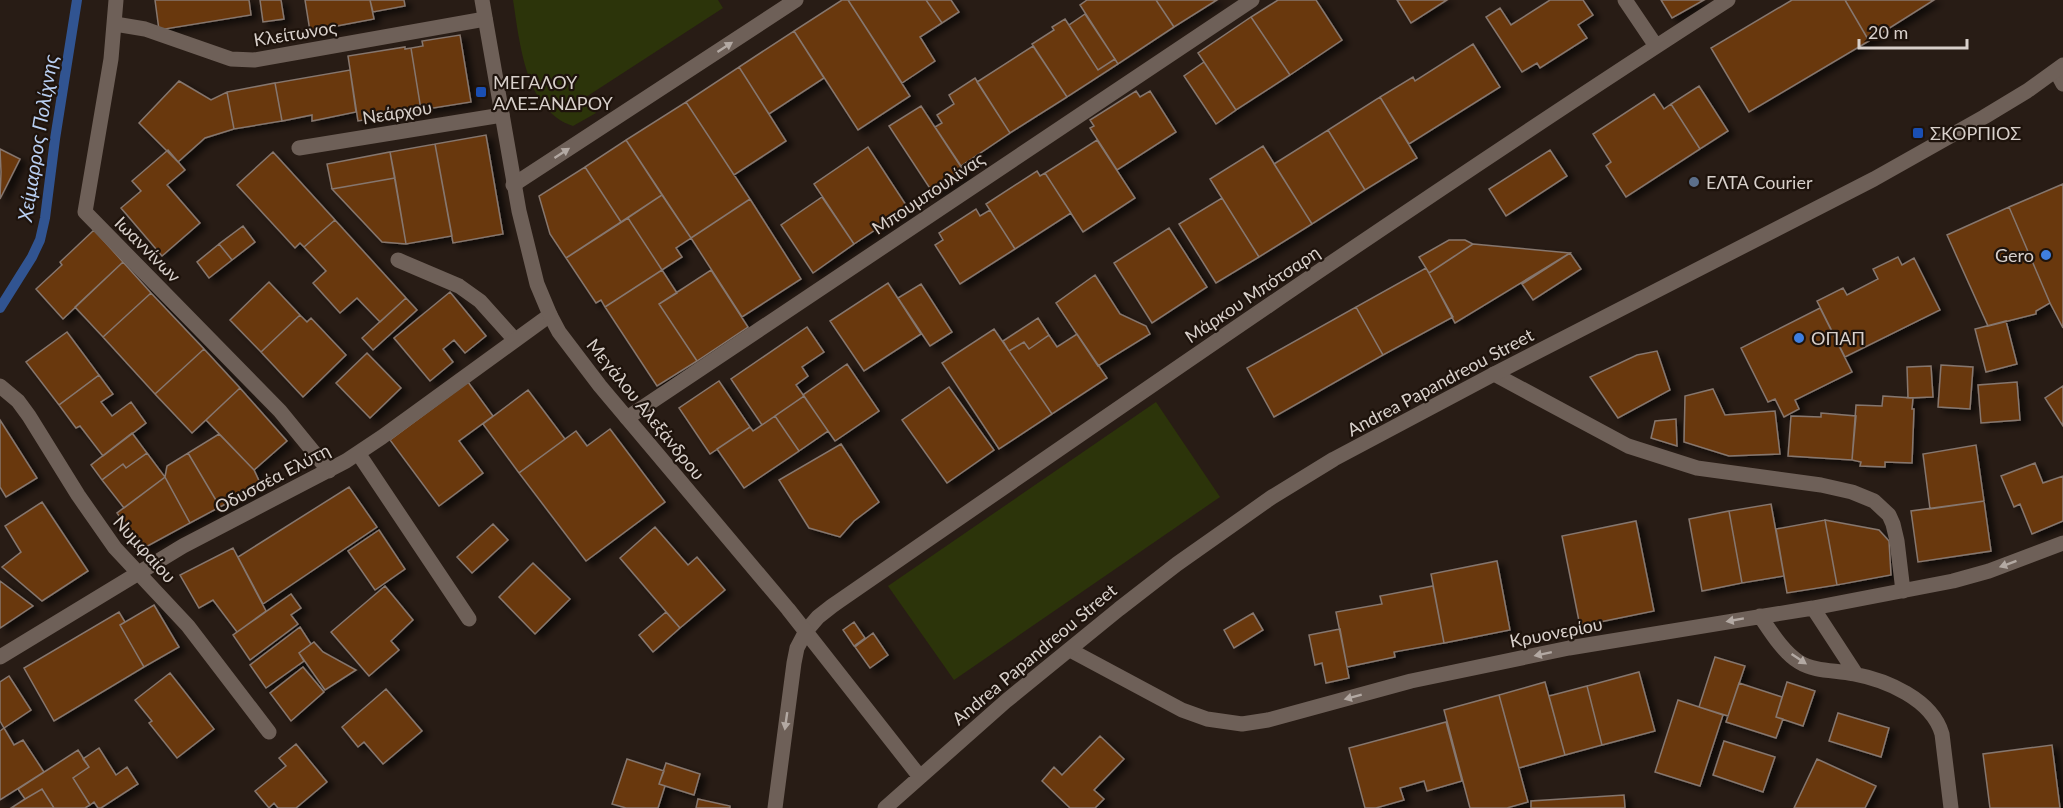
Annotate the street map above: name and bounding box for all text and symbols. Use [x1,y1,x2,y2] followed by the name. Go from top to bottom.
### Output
[1859,12,1967,50] scale bar
[252,15,339,50] street label: Κλείτωνος
[1868,21,1908,43] text: 20 m
[717,41,734,52] one-way arrow
[12,52,62,224] water label: Χείμαρρος Πολίχνης
[493,71,613,114] place label: ΜΕΓΑΛΟΥ ΑΛΕΞΑΝΔΡΟΥ
[474,85,488,99] marker: ΜΕΓΑΛΟΥ ΑΛΕΞΑΝΔΡΟΥ
[361,96,433,128] street label: Νεάρχου
[1930,122,2021,144] place label: ΣΚΟΡΠΙΟΣ
[1911,126,1925,140] marker: ΣΚΟΡΠΙΟΣ
[868,147,989,239] street label: Μπουμπουλίνας
[554,148,570,159] one-way arrow
[1706,171,1813,193] place label: ΕΛΤΑ Courier
[1687,175,1701,189] marker: ΕΛΤΑ Courier
[110,211,186,287] street label: Ιωαννίνων
[1180,241,1324,347] street label: Μάρκου Μπότσαρη
[1995,244,2034,266] place label: Gero
[2039,248,2053,262] marker: Gero
[1343,323,1538,441] street label: Andrea Papandreou Street
[1811,327,1865,349] place label: ΟΠΑΠ
[1792,331,1806,345] marker: ΟΠΑΠ
[582,334,710,484] street label: Μεγάλου Αλεξάνδρου
[210,438,334,518] street label: Οδυσσέα Ελύτη
[109,511,181,587] street label: Νυμφαίου
[1999,559,2017,569] one-way arrow
[947,578,1121,729] street label: Andrea Papandreou Street
[1508,612,1604,652] street label: Κρυονερίου
[1726,616,1745,625] one-way arrow
[1534,650,1553,659] one-way arrow
[1790,654,1807,665] one-way arrow
[1344,693,1362,702] one-way arrow
[782,712,791,731] one-way arrow

